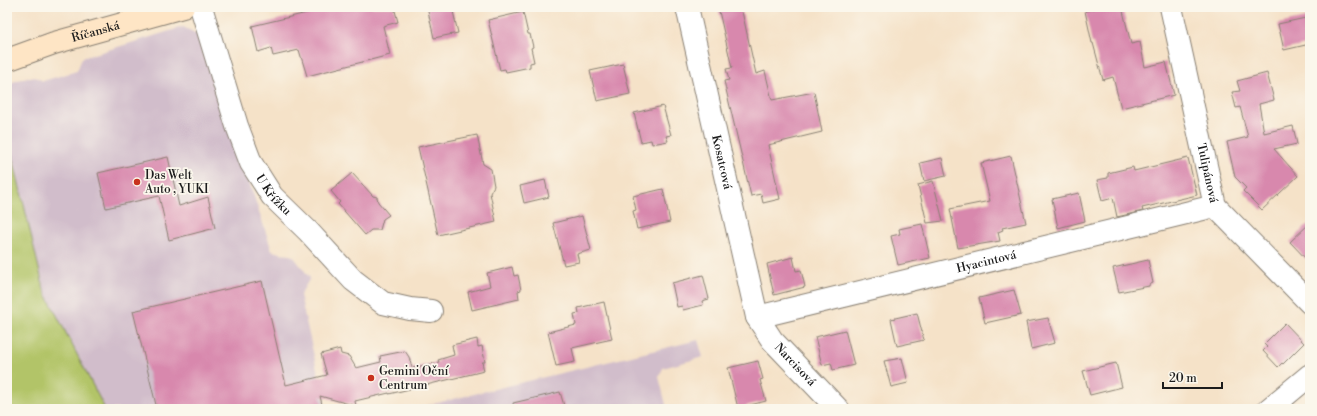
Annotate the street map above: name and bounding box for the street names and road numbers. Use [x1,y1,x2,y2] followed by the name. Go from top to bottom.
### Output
[69,18,122,46] street label: Říčanská
[708,134,735,192] street label: Kosatcová
[1193,142,1221,205] street label: Tulipánová
[252,172,294,219] street label: U Křížku
[955,247,1019,276] street label: Hyacintová
[771,340,820,390] street label: Narcisová

